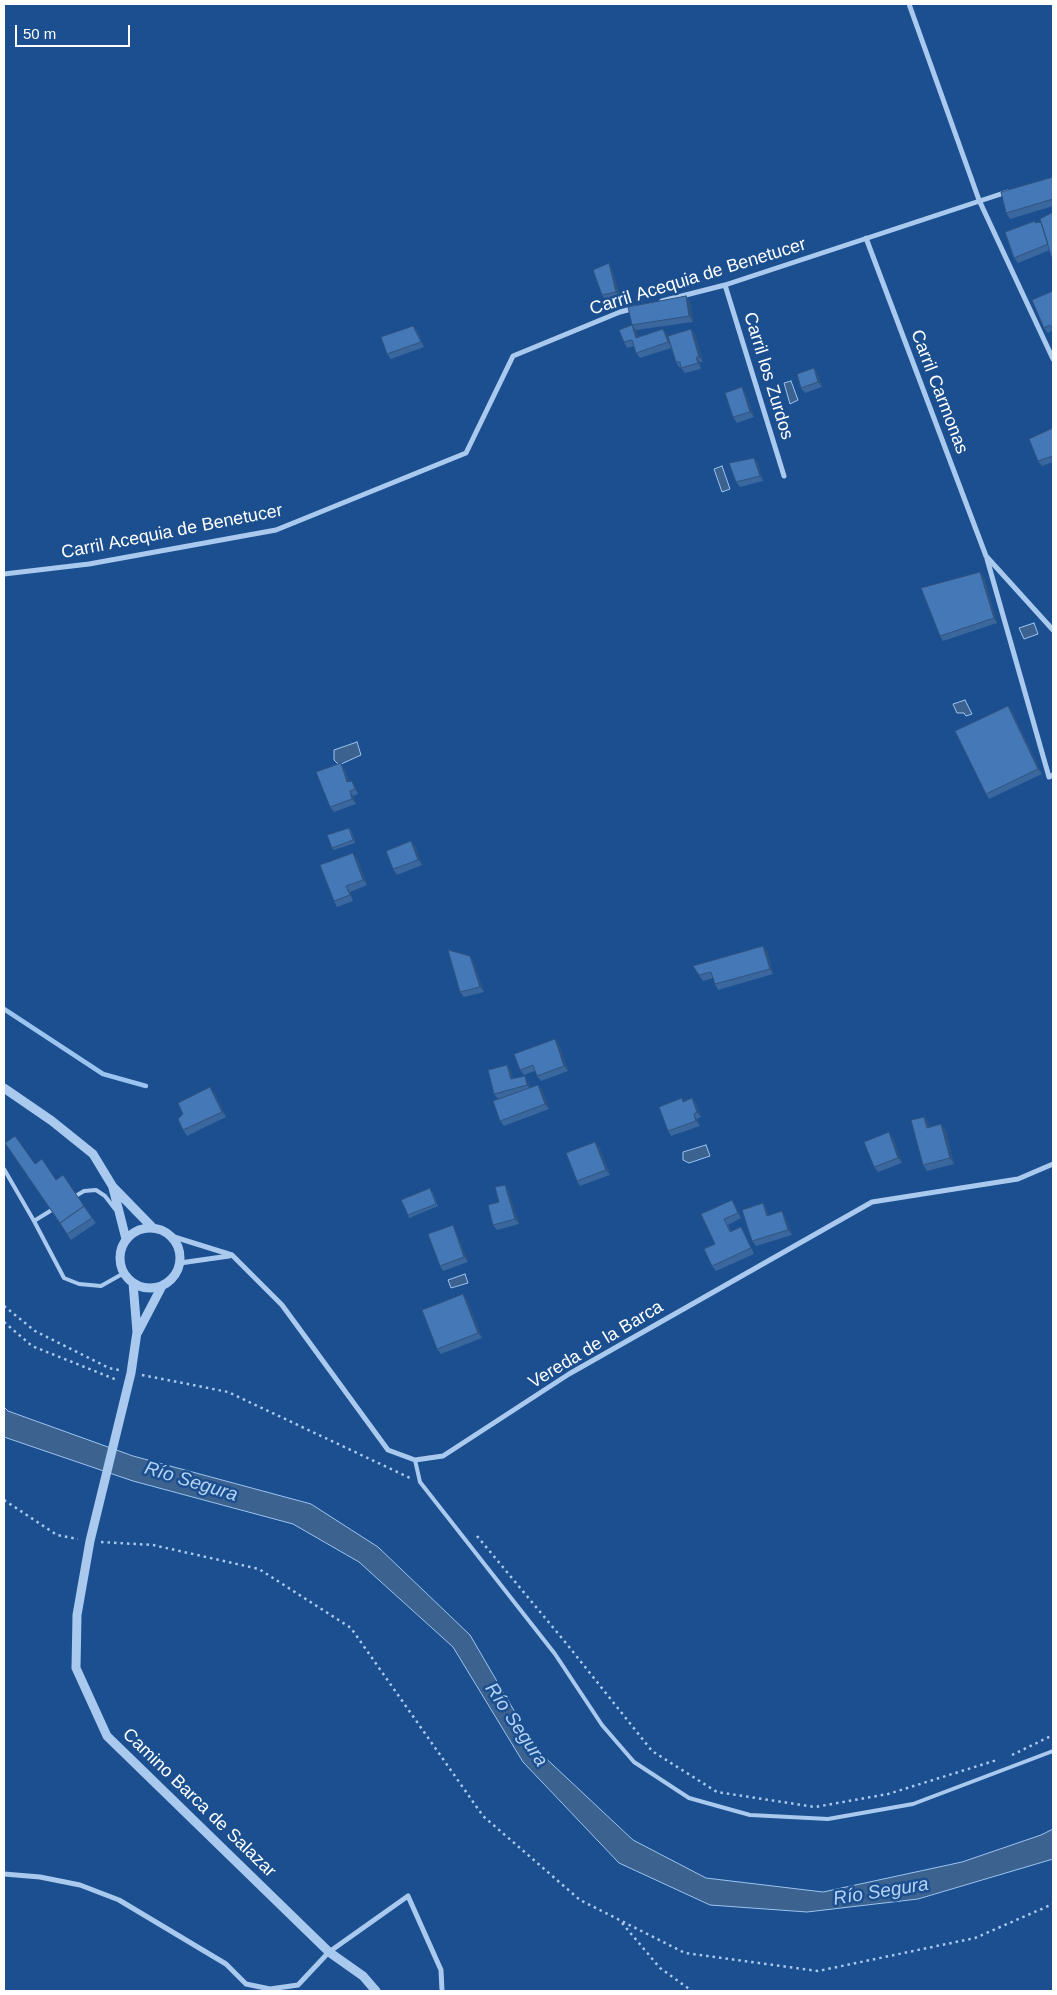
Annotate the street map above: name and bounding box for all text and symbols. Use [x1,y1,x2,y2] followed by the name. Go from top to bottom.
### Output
[18,15,132,47] scale bar
[23,25,56,42] text: 50 m
[587,234,809,320] street label: Carril Acequia de Benetucer
[738,310,798,442] street label: Carril los Zurdos
[905,327,973,457] street label: Carril Carmonas
[59,500,285,564] street label: Carril Acequia de Benetucer
[525,1296,667,1394] street label: Vereda de la Barca
[142,1457,240,1507] water label: Río Segura
[480,1679,552,1771] water label: Río Segura
[118,1724,280,1882] street label: Camino Barca de Salazar
[832,1873,930,1911] water label: Río Segura

